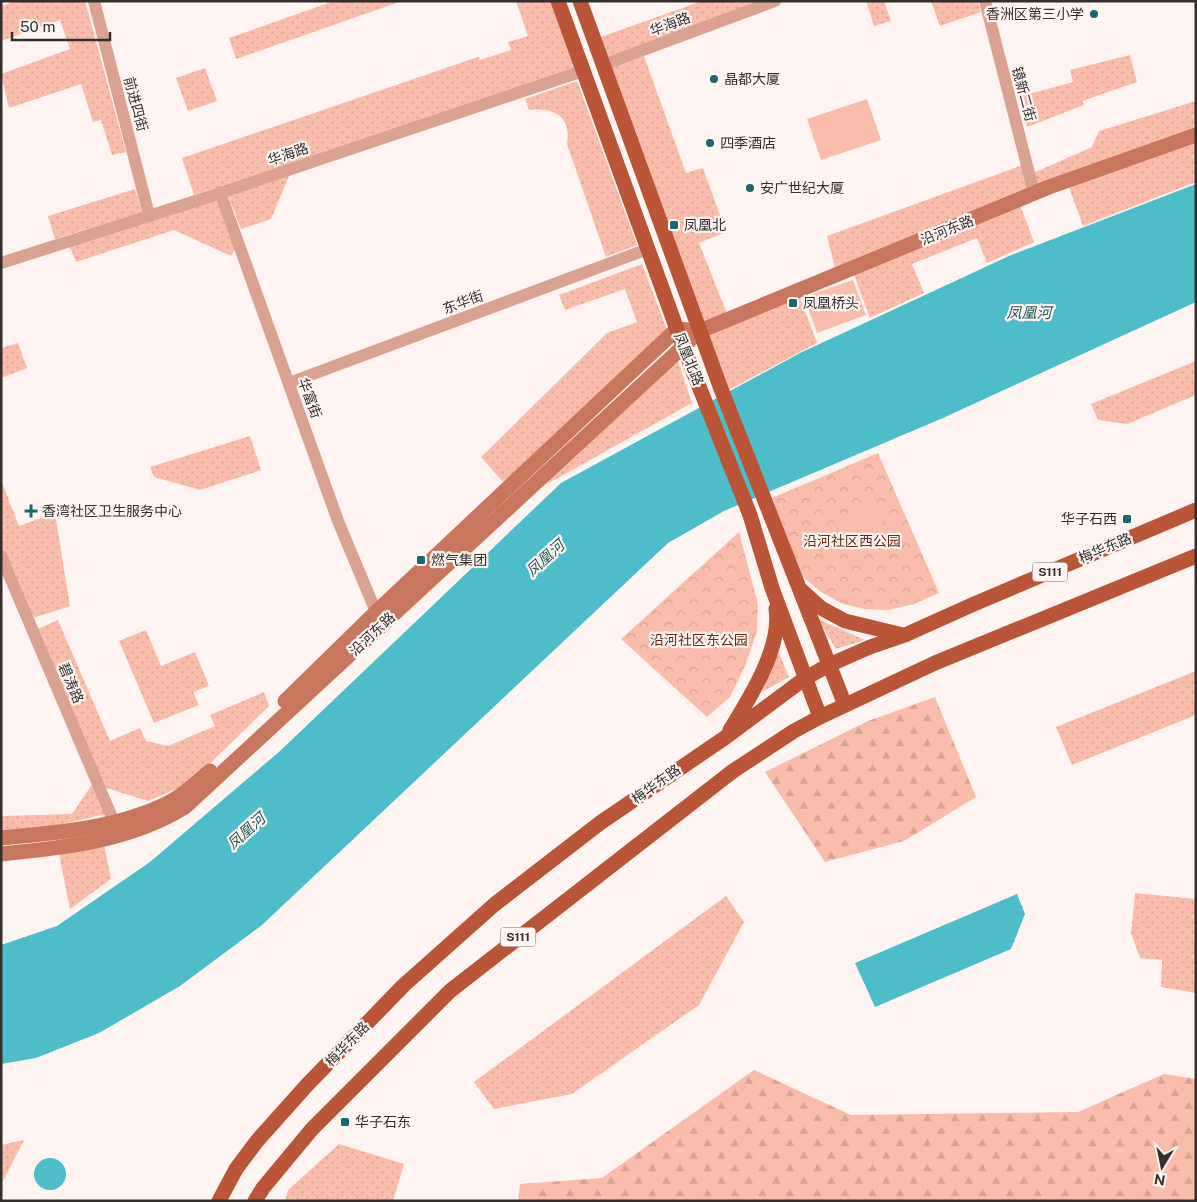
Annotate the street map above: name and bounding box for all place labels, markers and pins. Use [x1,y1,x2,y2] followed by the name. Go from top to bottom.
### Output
[986,6,1084,22] place label: 香洲区第三小学
[1088,8,1100,20] marker: 香洲区第三小学
[724,71,780,87] place label: 晶都大厦
[708,73,720,85] marker: 晶都大厦
[720,135,776,151] place label: 四季酒店
[704,137,716,149] marker: 四季酒店
[760,180,844,196] place label: 安广世纪大厦
[744,182,756,194] marker: 安广世纪大厦
[684,217,726,233] place label: 凤凰北
[668,219,680,231] marker: 凤凰北
[803,295,859,311] place label: 凤凰桥头
[787,297,799,309] marker: 凤凰桥头
[42,503,182,519] place label: 香湾社区卫生服务中心
[24,504,38,518] marker: 香湾社区卫生服务中心
[1061,511,1117,527] place label: 华子石西
[1121,513,1133,525] marker: 华子石西
[431,552,487,568] place label: 燃气集团
[415,554,427,566] marker: 燃气集团
[355,1114,411,1130] place label: 华子石东
[339,1116,351,1128] marker: 华子石东

